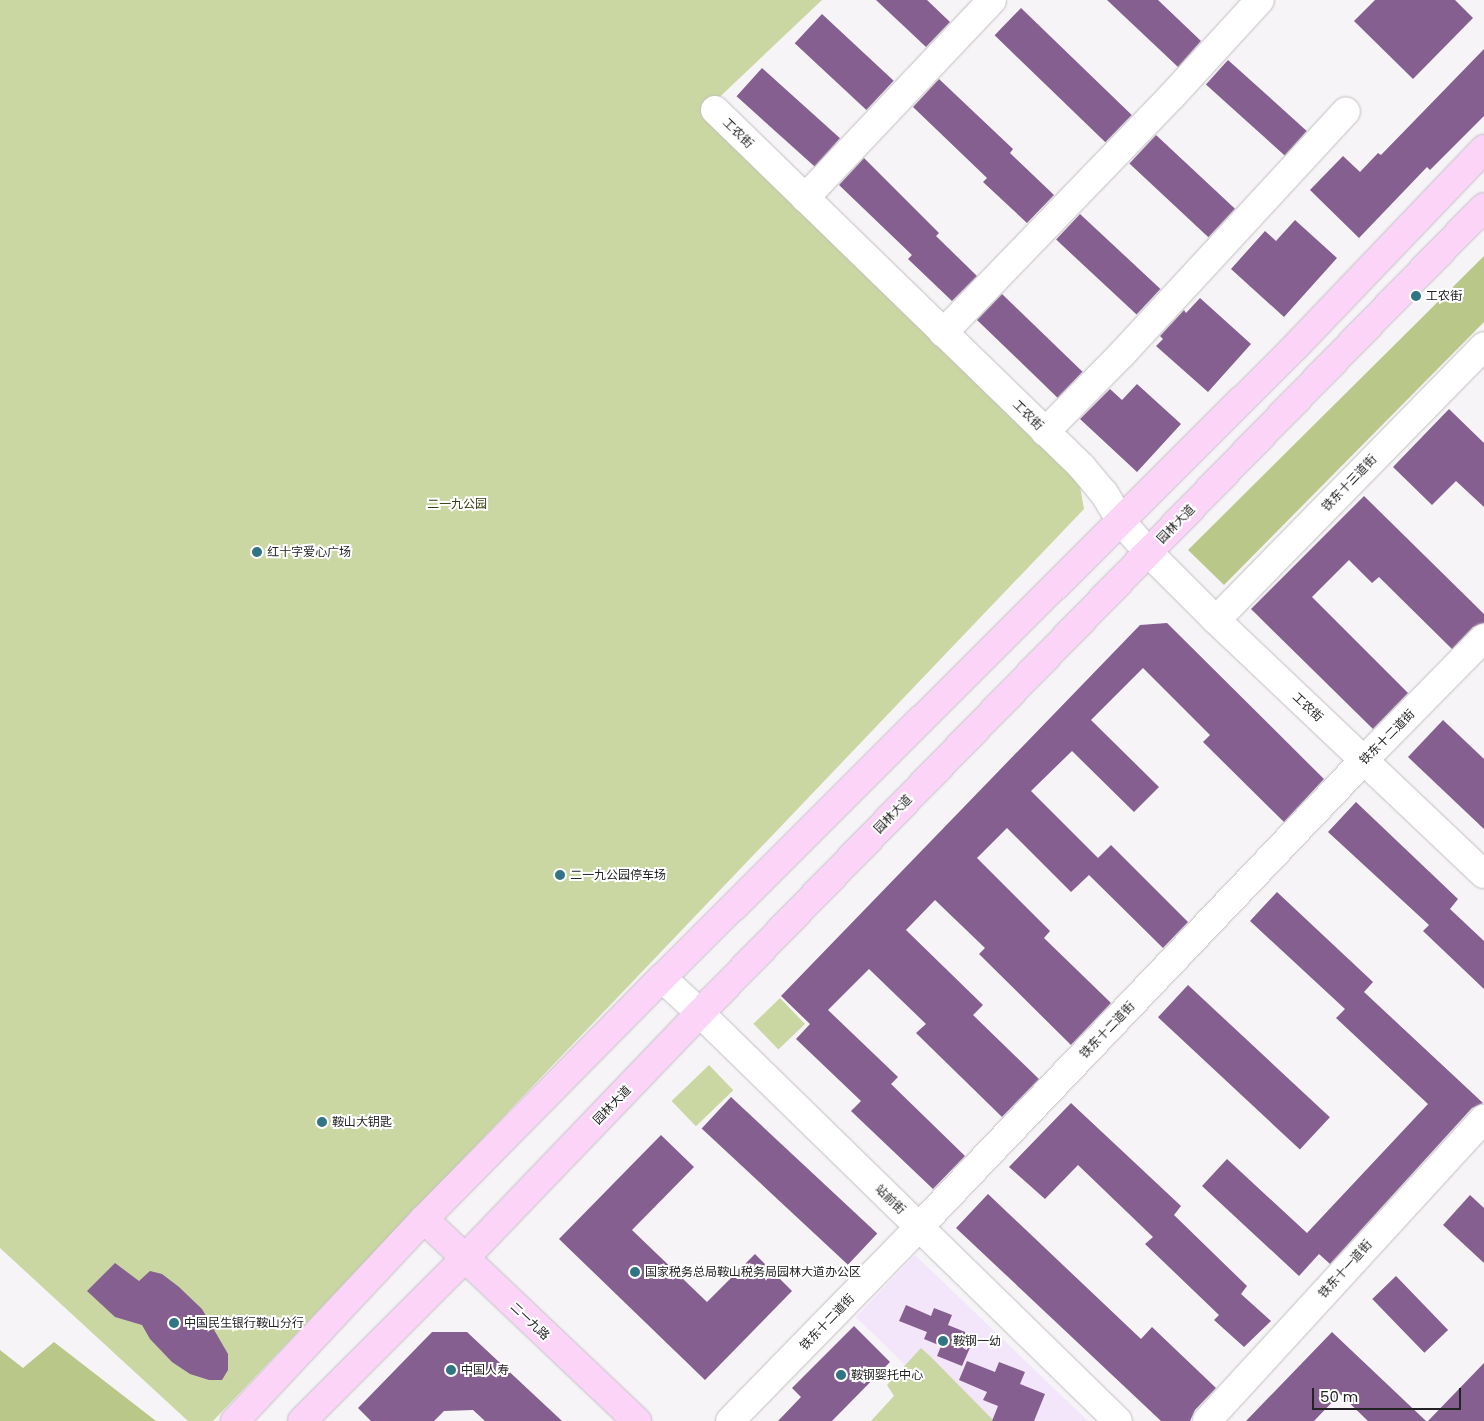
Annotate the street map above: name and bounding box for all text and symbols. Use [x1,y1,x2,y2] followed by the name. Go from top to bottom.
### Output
[720,115,756,151] street label: 工农街
[1426,289,1462,303] place label: 工农街
[1410,290,1422,302] marker: 工农街
[1010,397,1046,433] street label: 工农街
[1319,452,1379,514] street label: 铁东十三道街
[427,497,487,511] park label: 二一九公园
[1154,502,1198,546] street label: 园林大道
[267,545,351,559] place label: 红十字爱心广场
[251,546,263,558] marker: 红十字爱心广场
[1290,689,1326,725] street label: 工农街
[1356,706,1418,768] street label: 铁东十二道街
[871,792,915,836] street label: 园林大道
[570,868,666,882] place label: 二一九公园停车场
[554,869,566,881] marker: 二一九公园停车场
[1077,999,1137,1061] street label: 铁东十二道街
[590,1083,634,1127] street label: 园林大道
[332,1115,392,1129] place label: 鞍山大钥匙
[316,1116,328,1128] marker: 鞍山大钥匙
[872,1181,908,1217] street label: 站前街
[1316,1237,1374,1301] street label: 铁东十一道街
[645,1265,861,1279] place label: 国家税务总局鞍山税务局园林大道办公区
[629,1266,641,1278] marker: 国家税务总局鞍山税务局园林大道办公区
[797,1291,857,1353] street label: 铁东十二道街
[508,1299,552,1343] street label: 二一九路
[184,1316,304,1330] place label: 中国民生银行鞍山分行
[168,1317,180,1329] marker: 中国民生银行鞍山分行
[953,1334,1001,1348] place label: 鞍钢一幼
[937,1335,949,1347] marker: 鞍钢一幼
[461,1363,509,1377] place label: 中国人寿
[445,1364,457,1376] marker: 中国人寿
[851,1368,923,1382] place label: 鞍钢婴托中心
[835,1369,847,1381] marker: 鞍钢婴托中心
[1314,1378,1463,1410] scale bar
[1320,1386,1358,1407] text: 50 m

